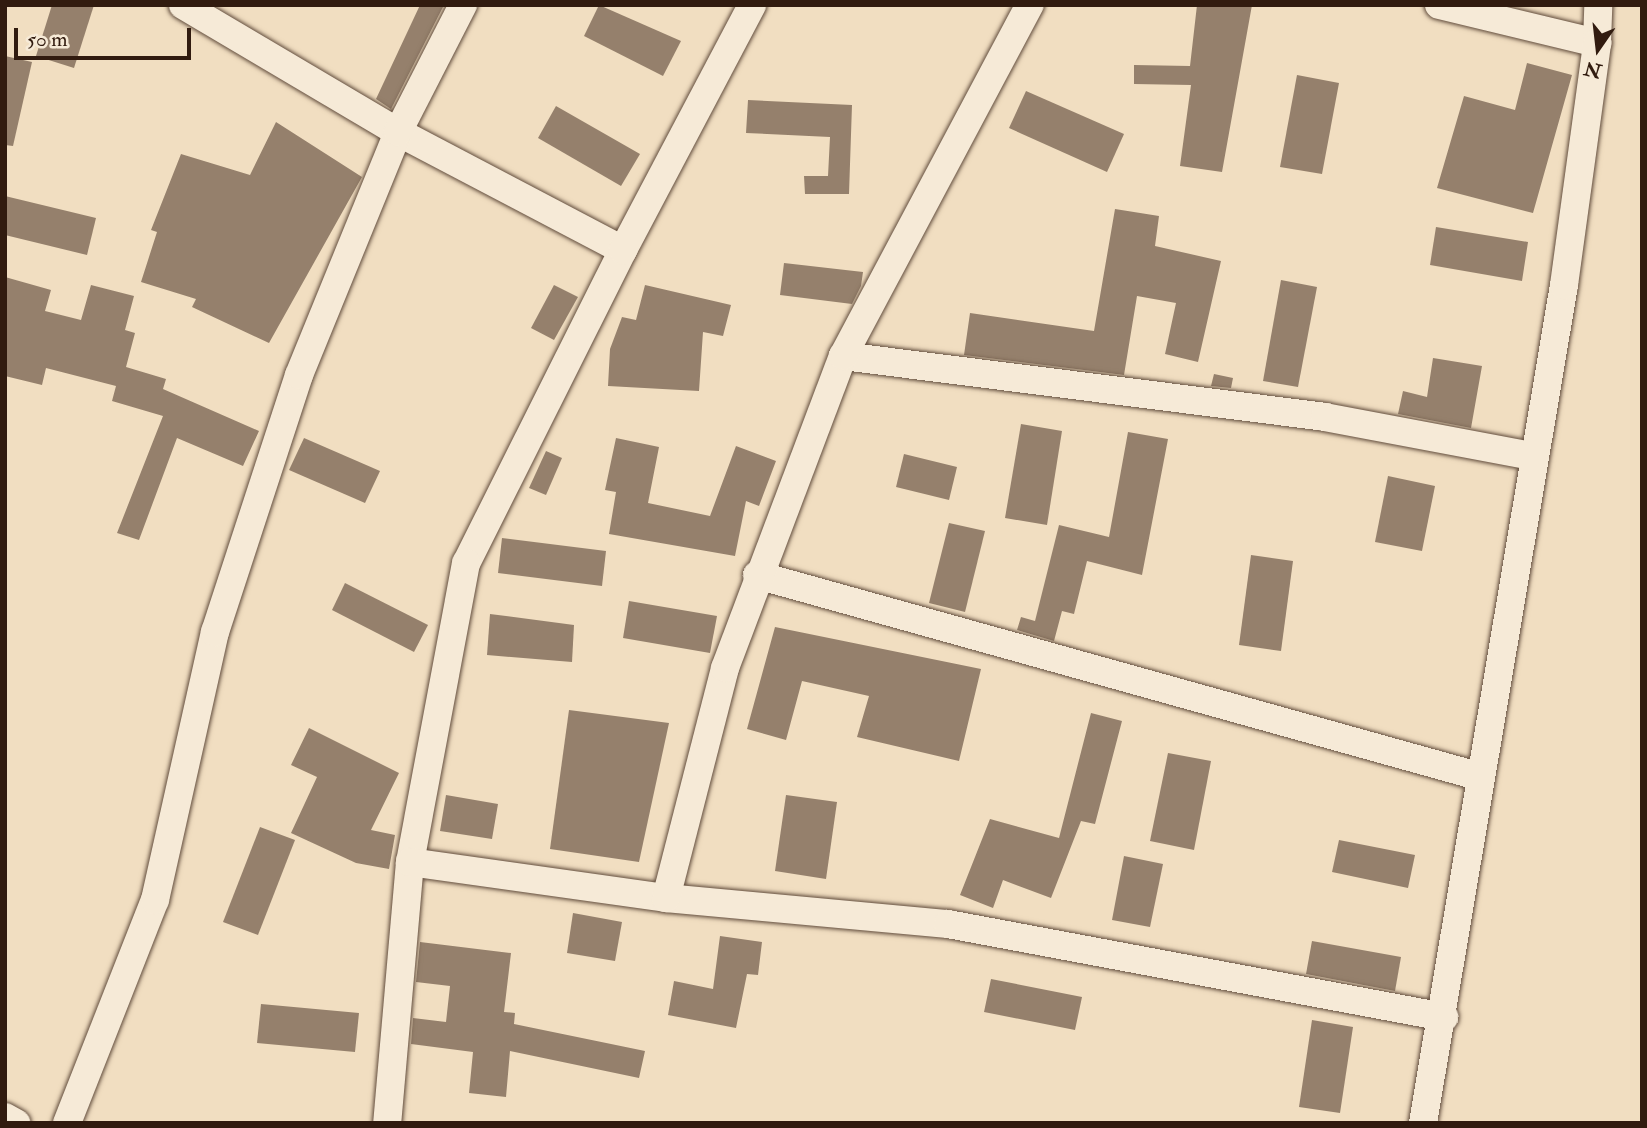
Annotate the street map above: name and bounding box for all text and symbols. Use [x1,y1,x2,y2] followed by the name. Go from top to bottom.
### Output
[18,14,194,58] scale bar
[1563,14,1633,84] north arrow
[27,26,68,53] text: 50 m
[1582,56,1604,83] text: N

